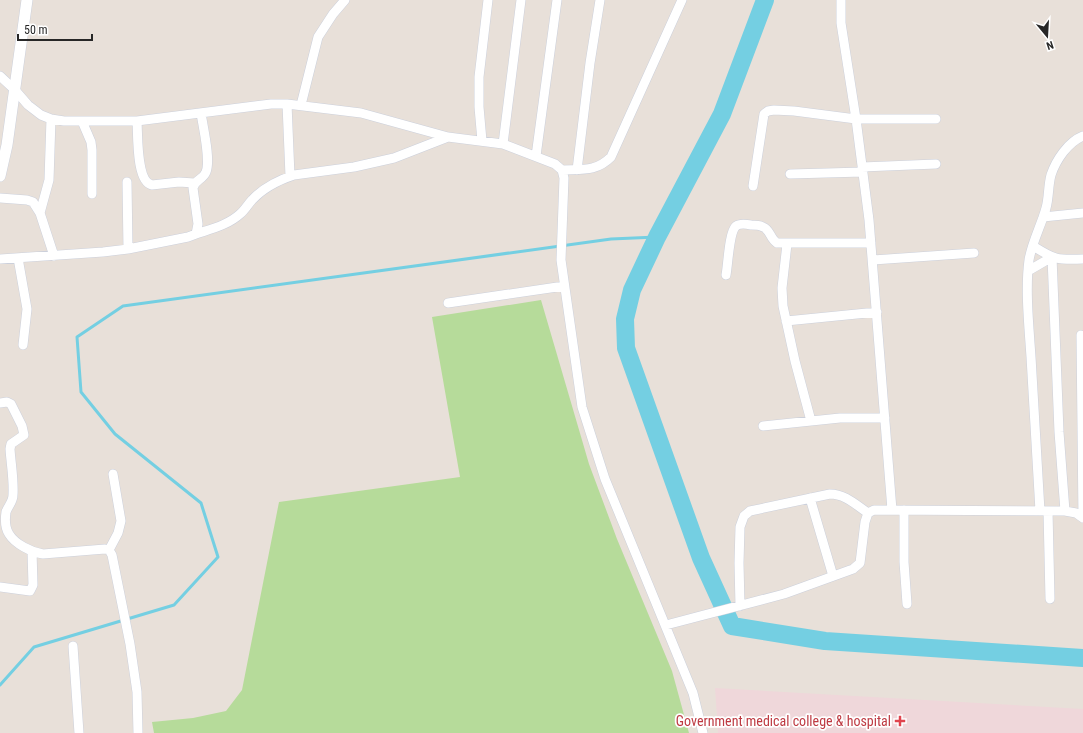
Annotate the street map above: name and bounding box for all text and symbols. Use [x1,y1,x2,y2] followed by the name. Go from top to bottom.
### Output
[18,16,92,42] scale bar
[1027,16,1067,56] north arrow
[24,23,48,37] text: 50 m
[1044,38,1055,52] text: N
[676,713,891,729] place label: Government medical college & hospital
[894,715,906,727] marker: Government medical college & hospital

